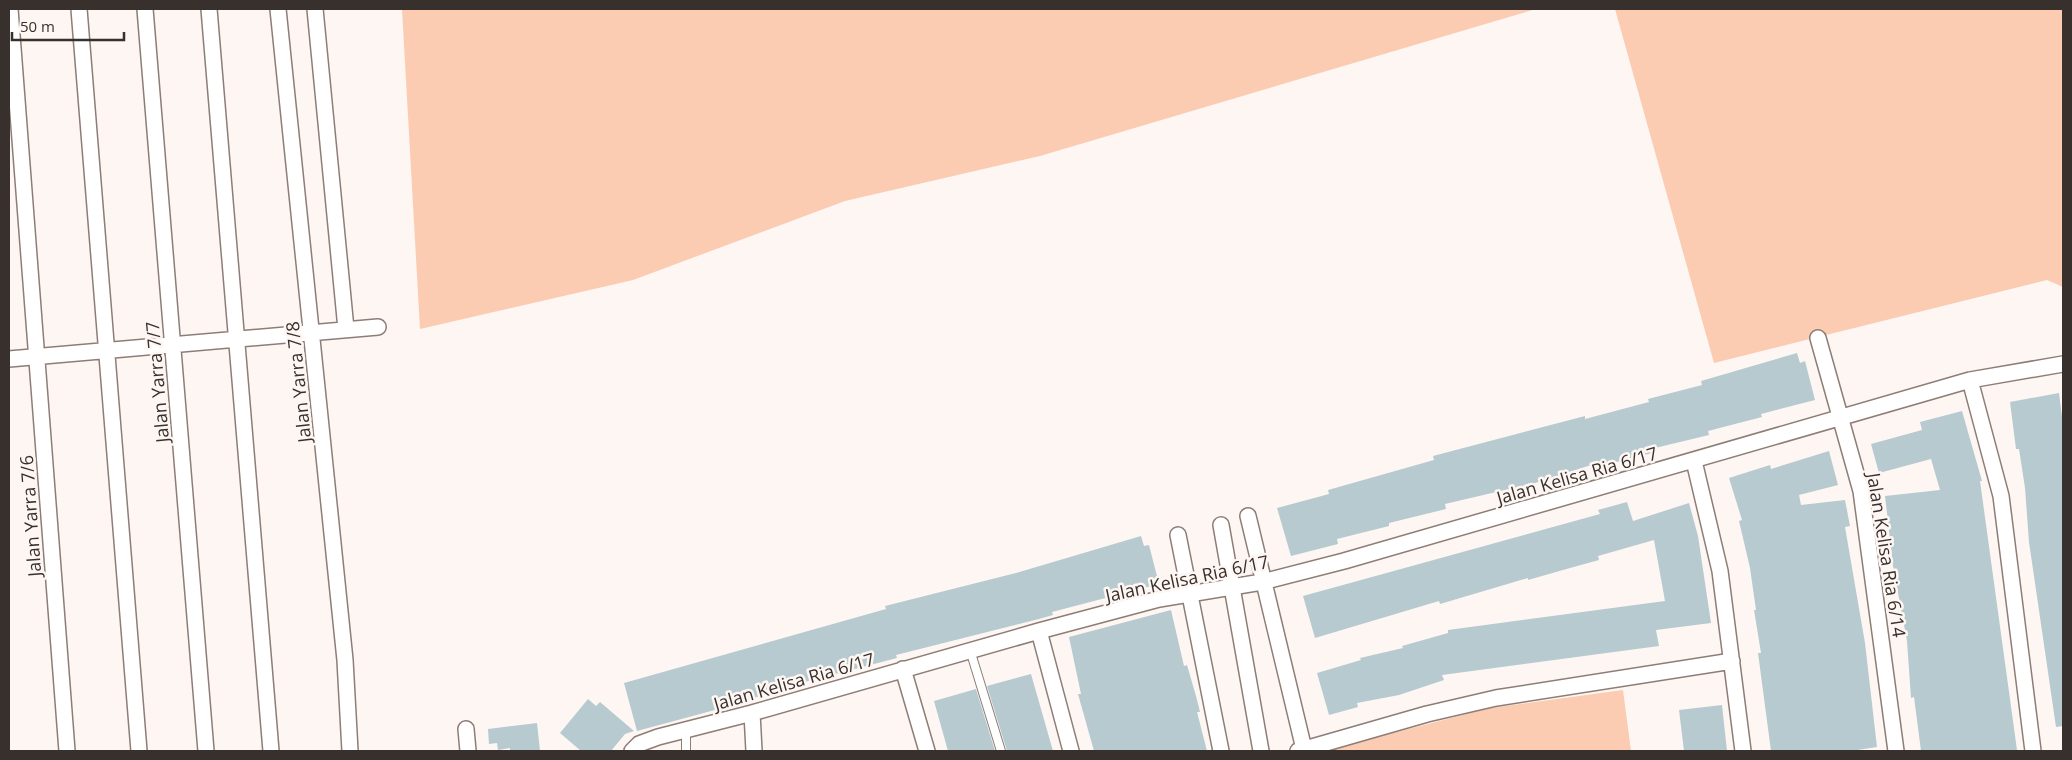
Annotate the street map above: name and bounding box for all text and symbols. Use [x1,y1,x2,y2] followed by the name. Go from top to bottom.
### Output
[12,10,125,42] scale bar
[20,16,55,36] text: 50 m
[140,320,174,446] street label: Jalan Yarra 7/7
[280,320,317,446] street label: Jalan Yarra 7/8
[1492,441,1660,510] street label: Jalan Kelisa Ria 6/17
[14,454,46,580] street label: Jalan Yarra 7/6
[1862,469,1912,639] street label: Jalan Kelisa Ria 6/14
[1101,549,1271,607] street label: Jalan Kelisa Ria 6/17
[709,647,877,716] street label: Jalan Kelisa Ria 6/17

